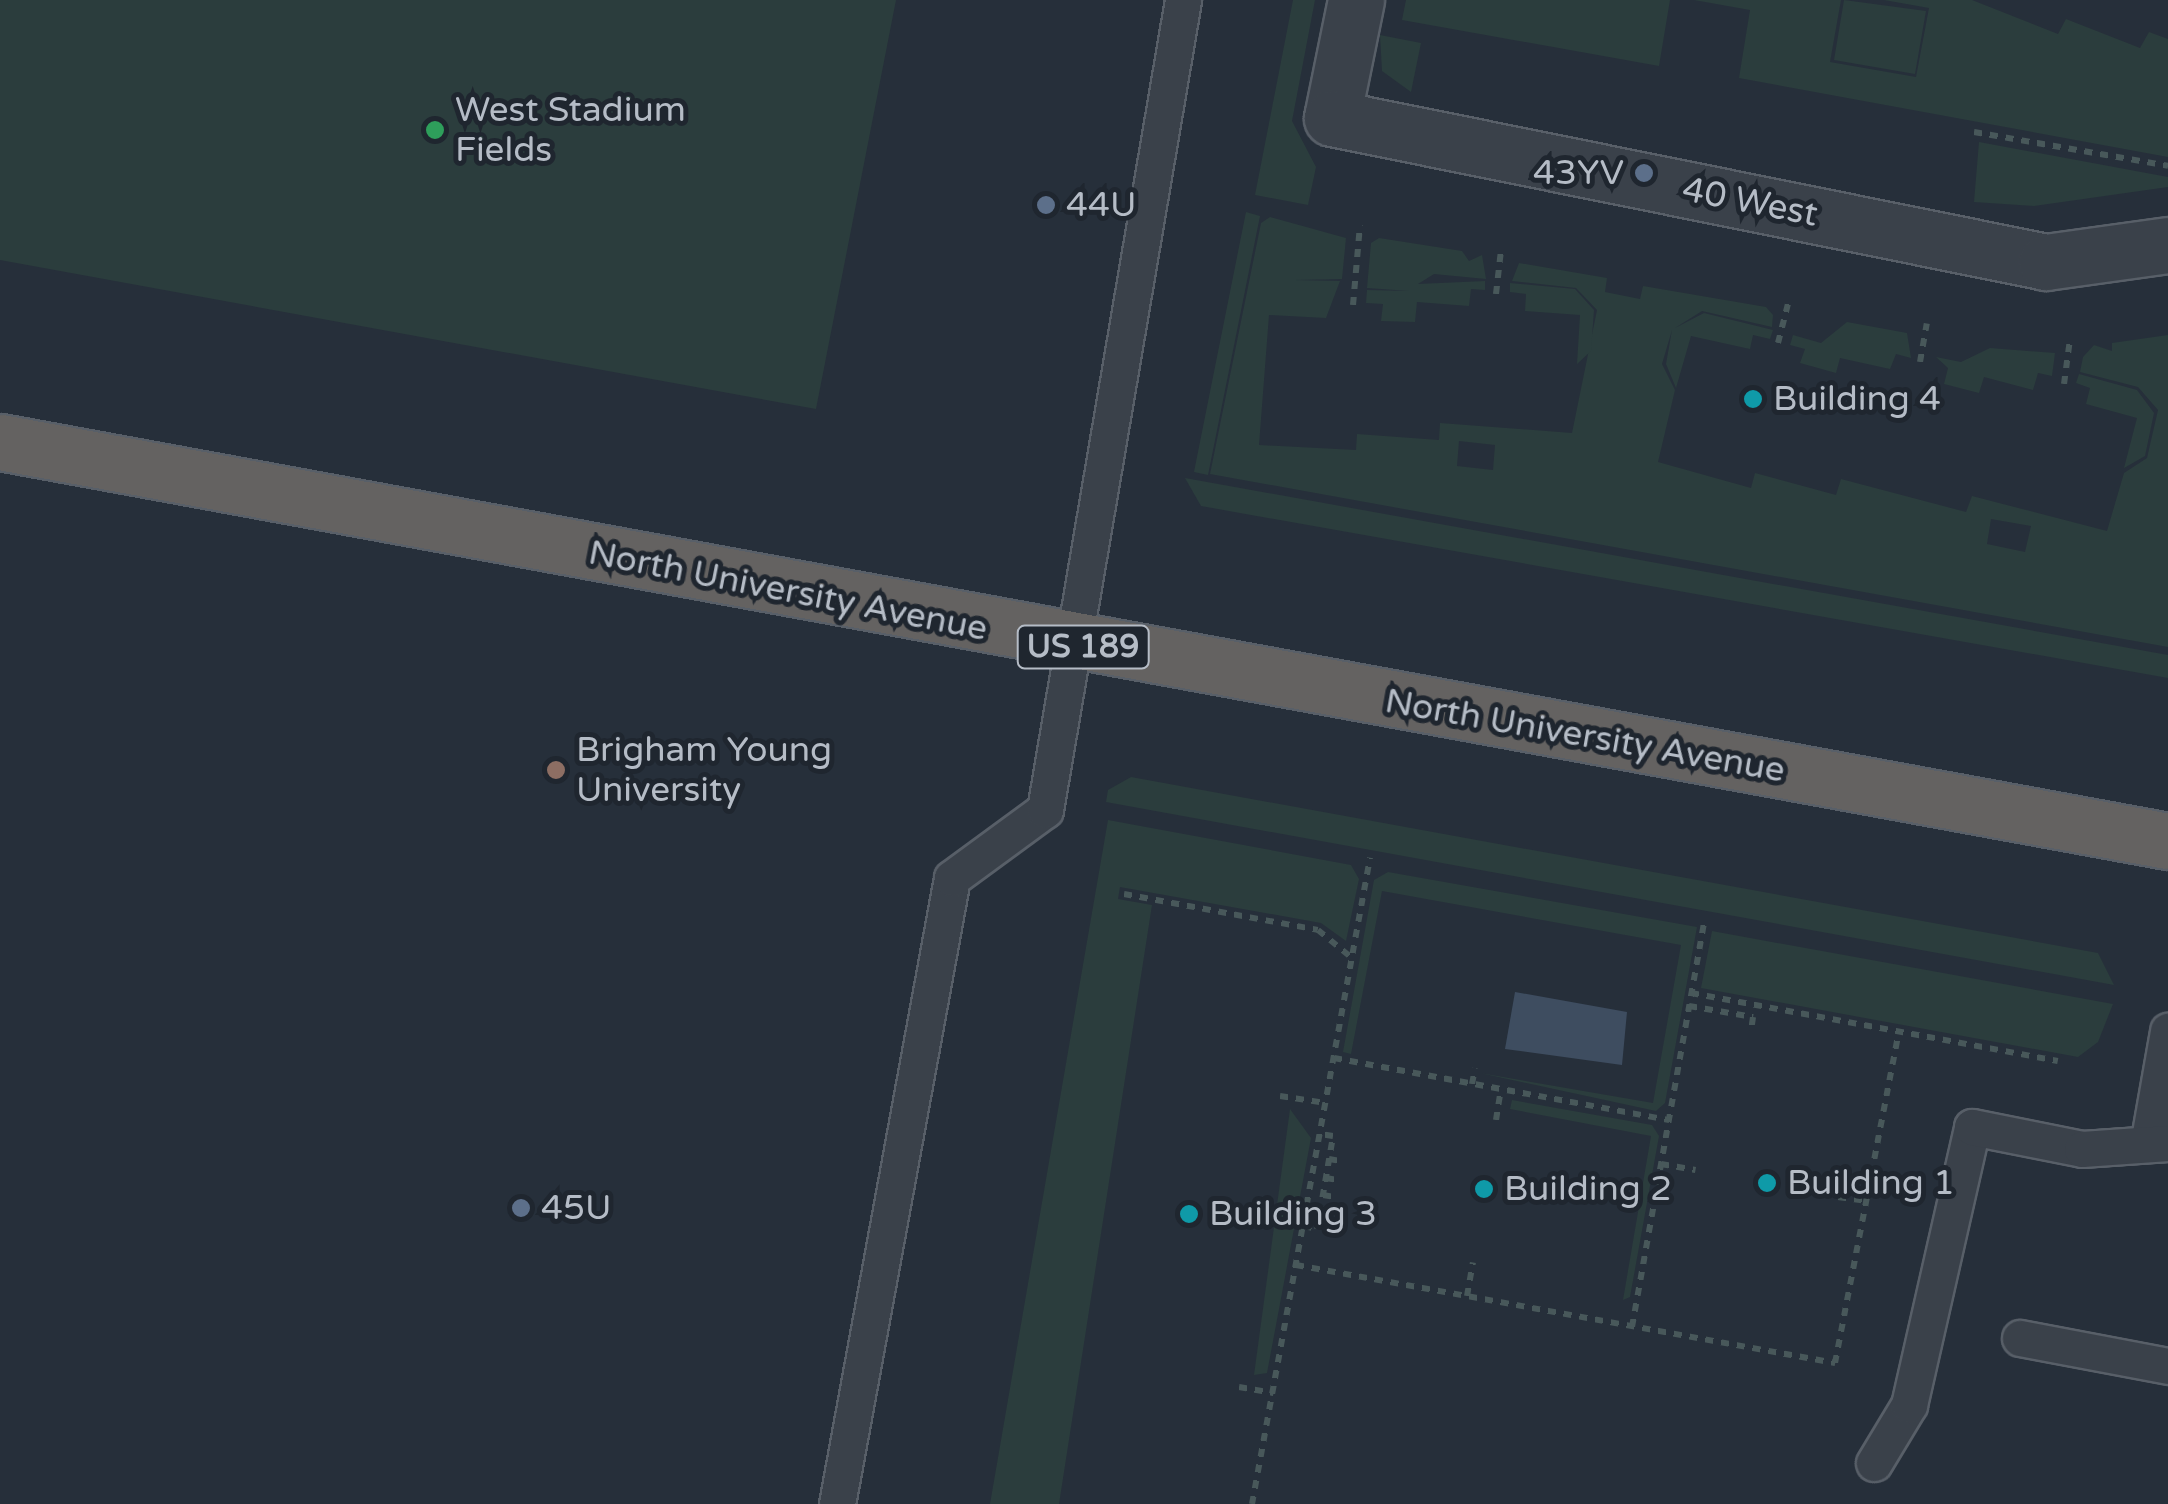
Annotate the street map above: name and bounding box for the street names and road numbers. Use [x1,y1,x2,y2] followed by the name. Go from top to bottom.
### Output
[1679,168,1821,236] street label: 40 West
[585,532,991,650] street label: North University Avenue
[1016,620,1150,674] road number: US 189
[1382,680,1788,792] street label: North University Avenue

